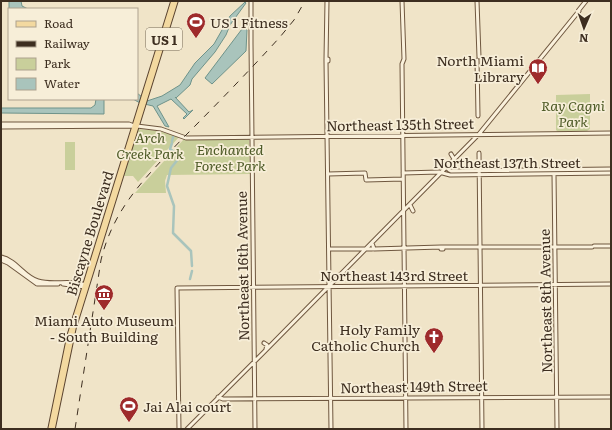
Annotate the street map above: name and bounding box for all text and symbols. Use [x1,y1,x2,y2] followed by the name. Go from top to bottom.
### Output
[8,8,138,100] legend
[564,8,604,48] north arrow
[185,11,207,39] sports icon: US 1 Fitness
[210,12,288,32] place label: US 1 Fitness
[44,14,74,32] text: Road
[146,28,182,50] road number: US 1
[579,31,589,47] text: N
[44,34,90,52] text: Railway
[436,50,525,86] place label: North Miami Library
[44,54,71,72] text: Park
[527,57,549,85] library icon: North Miami Library
[44,74,80,92] text: Water
[541,95,606,131] park label: Ray Cagni Park
[326,113,474,135] street label: Northeast 135th Street
[116,127,184,163] park label: Arch Creek Park
[194,139,266,175] park label: Enchanted Forest Park
[433,152,581,172] street label: Northeast 137th Street
[60,168,118,298] street label: Biscayne Boulevard
[231,191,253,341] street label: Northeast 16th Avenue
[534,229,556,373] street label: Northeast 8th Avenue
[320,265,468,285] street label: Northeast 143rd Street
[93,283,115,311] museum icon: Miami Auto Museum - South Building
[34,310,174,346] place label: Miami Auto Museum - South Building
[311,319,421,355] place label: Holy Family Catholic Church
[423,326,445,354] church icon: Holy Family Catholic Church
[340,375,488,397] street label: Northeast 149th Street
[118,395,140,423] sports icon: Jai Alai court
[143,396,232,416] place label: Jai Alai court

